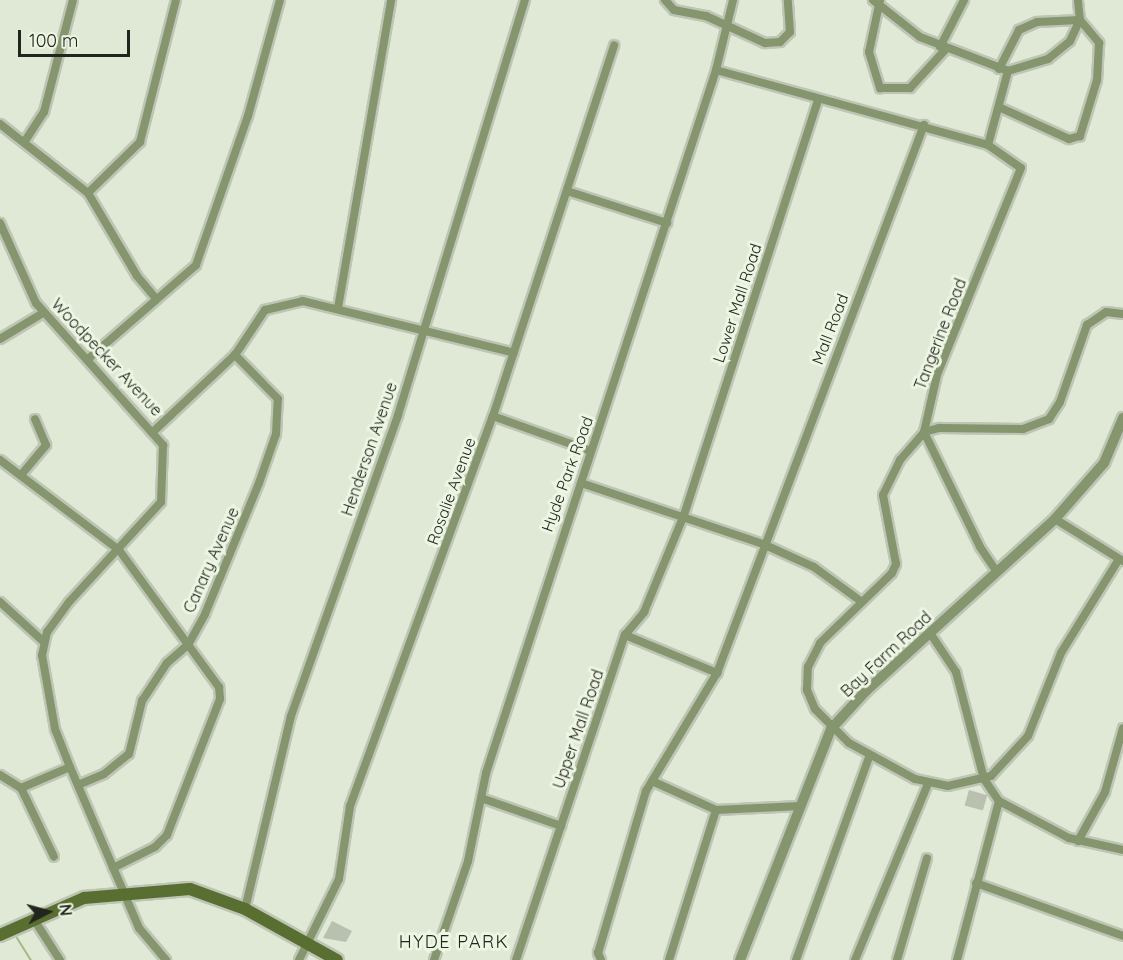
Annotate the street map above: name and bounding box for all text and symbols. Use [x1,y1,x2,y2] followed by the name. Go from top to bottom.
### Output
[21,18,134,56] scale bar
[29,29,78,52] text: 100 m
[709,241,765,365] street label: Lower Mall Road
[910,276,970,392] street label: Tangerine Road
[808,291,852,367] street label: Mall Road
[48,294,166,420] street label: Woodpecker Avenue
[337,380,401,518] street label: Henderson Avenue
[537,414,597,534] street label: Hyde Park Road
[423,435,479,547] street label: Rosalie Avenue
[179,504,243,616] street label: Canary Avenue
[837,607,935,701] street label: Bay Farm Road
[549,667,607,791] street label: Upper Mall Road
[18,882,78,942] north arrow
[55,903,76,917] text: N
[399,931,509,953] district label: HYDE PARK

